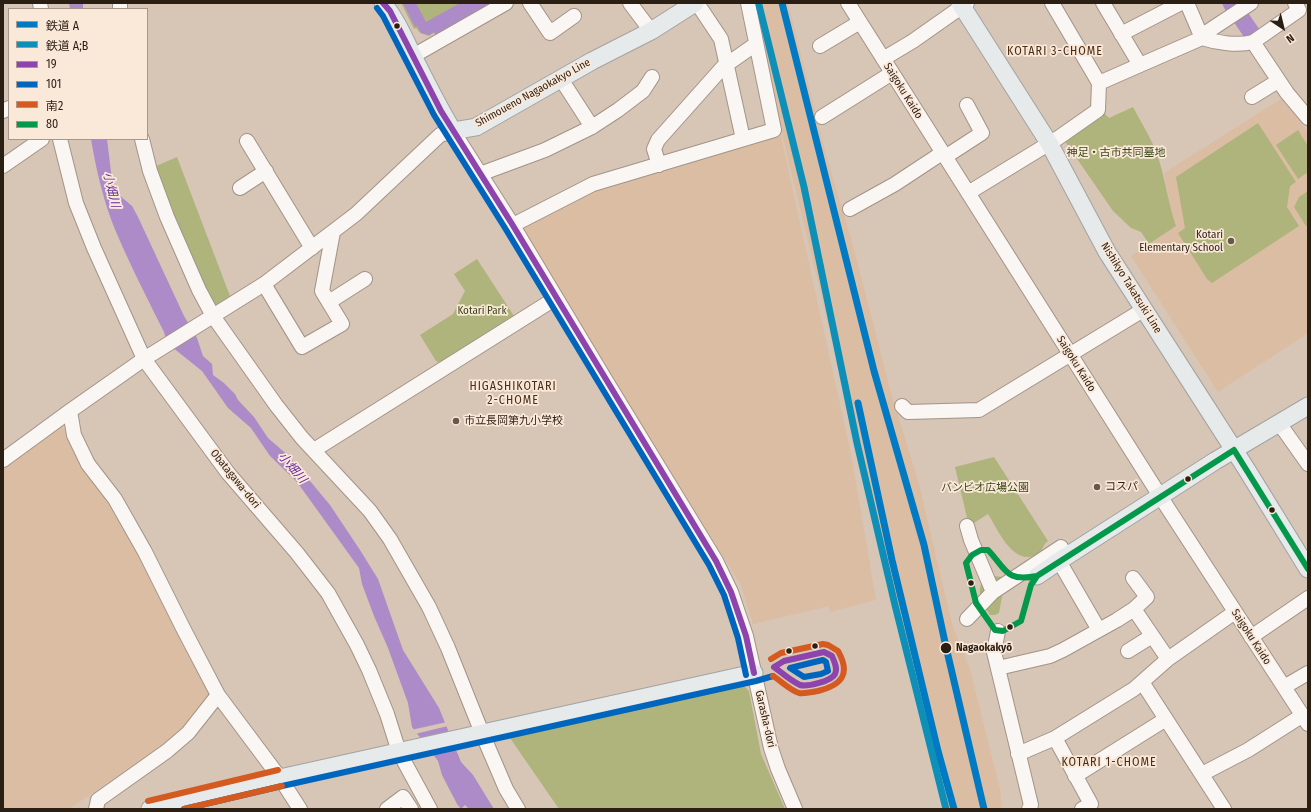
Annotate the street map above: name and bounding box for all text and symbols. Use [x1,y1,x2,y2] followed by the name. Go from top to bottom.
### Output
[8,8,148,140] legend
[1263,8,1303,48] north arrow
[46,19,79,33] text: 鉄道 A
[392,21,402,31] unlabelled marker
[1284,31,1297,45] text: N
[46,39,88,53] text: 鉄道 A;B
[1007,45,1103,59] district label: KOTARI 3-CHOME
[473,56,593,130] street label: Shimoueno Nagaokakyo Line
[46,57,57,71] text: 19
[881,61,925,121] street label: Saigoku Kaido
[46,77,61,91] text: 101
[46,99,63,113] text: 南2
[46,117,58,131] text: 80
[1067,146,1165,160] park label: 神足・古市共同墓地
[100,171,122,209] water label: 小畑川
[1139,228,1223,254] place label: Kotari Elementary School
[1226,236,1236,246] marker: Kotari Elementary School
[1098,240,1164,336] street label: Nishikyo Takatsuki Line
[457,304,507,318] park label: Kotari Park
[1054,334,1098,394] street label: Saigoku Kaido
[469,380,557,408] district label: HIGASHIKOTARI 2-CHOME
[464,414,563,428] place label: 市立長岡第九小学校
[451,416,461,426] marker: 市立長岡第九小学校
[207,447,263,511] street label: Obatagawa-dori
[275,450,309,486] water label: 小畑川
[1183,474,1193,484] unlabelled marker
[1105,480,1138,494] place label: コスパ
[941,481,1029,495] park label: バンビオ広場公園
[1092,482,1102,492] marker: コスパ
[1267,505,1277,515] unlabelled marker
[966,578,976,588] unlabelled marker
[1228,607,1274,667] street label: Saigoku Kaido
[1005,622,1015,632] unlabelled marker
[810,641,820,651] unlabelled marker
[939,641,953,655] marker: Nagaokakyō
[956,641,1012,655] place label: Nagaokakyō
[784,646,794,656] unlabelled marker
[752,689,778,749] street label: Garasha-dori
[1061,756,1157,770] district label: KOTARI 1-CHOME

